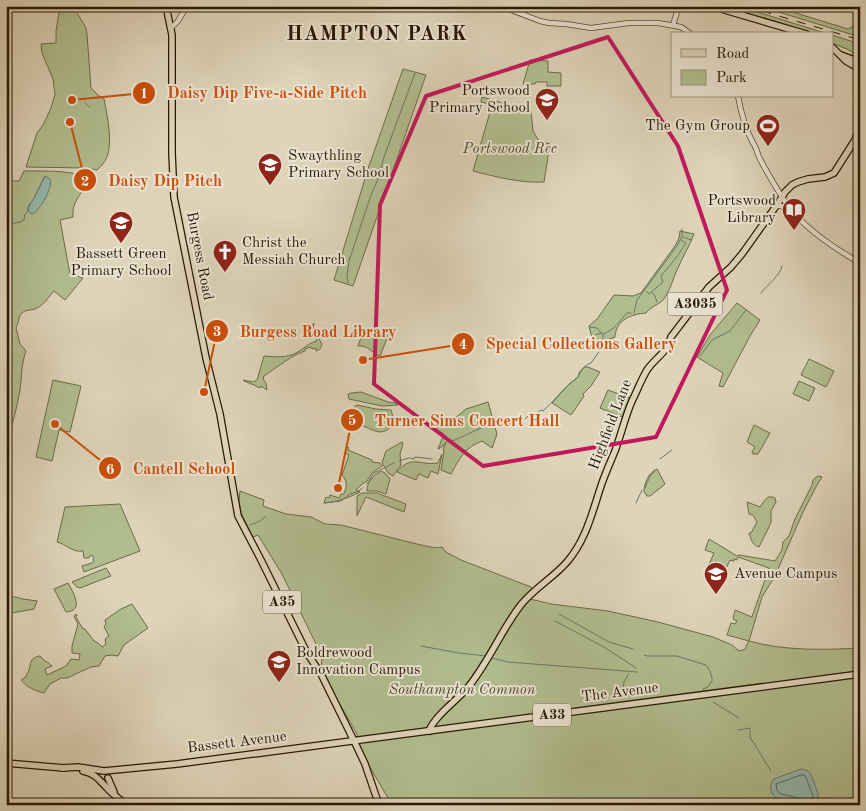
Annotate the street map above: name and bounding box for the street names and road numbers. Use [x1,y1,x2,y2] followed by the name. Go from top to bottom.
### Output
[183,210,215,302] street label: Burgess Road
[668,292,722,316] road number: A3035
[587,378,635,472] street label: Highfield Lane
[263,590,301,614] road number: A35
[581,681,660,705] street label: The Avenue
[533,704,571,726] road number: A33
[186,729,288,757] street label: Bassett Avenue

